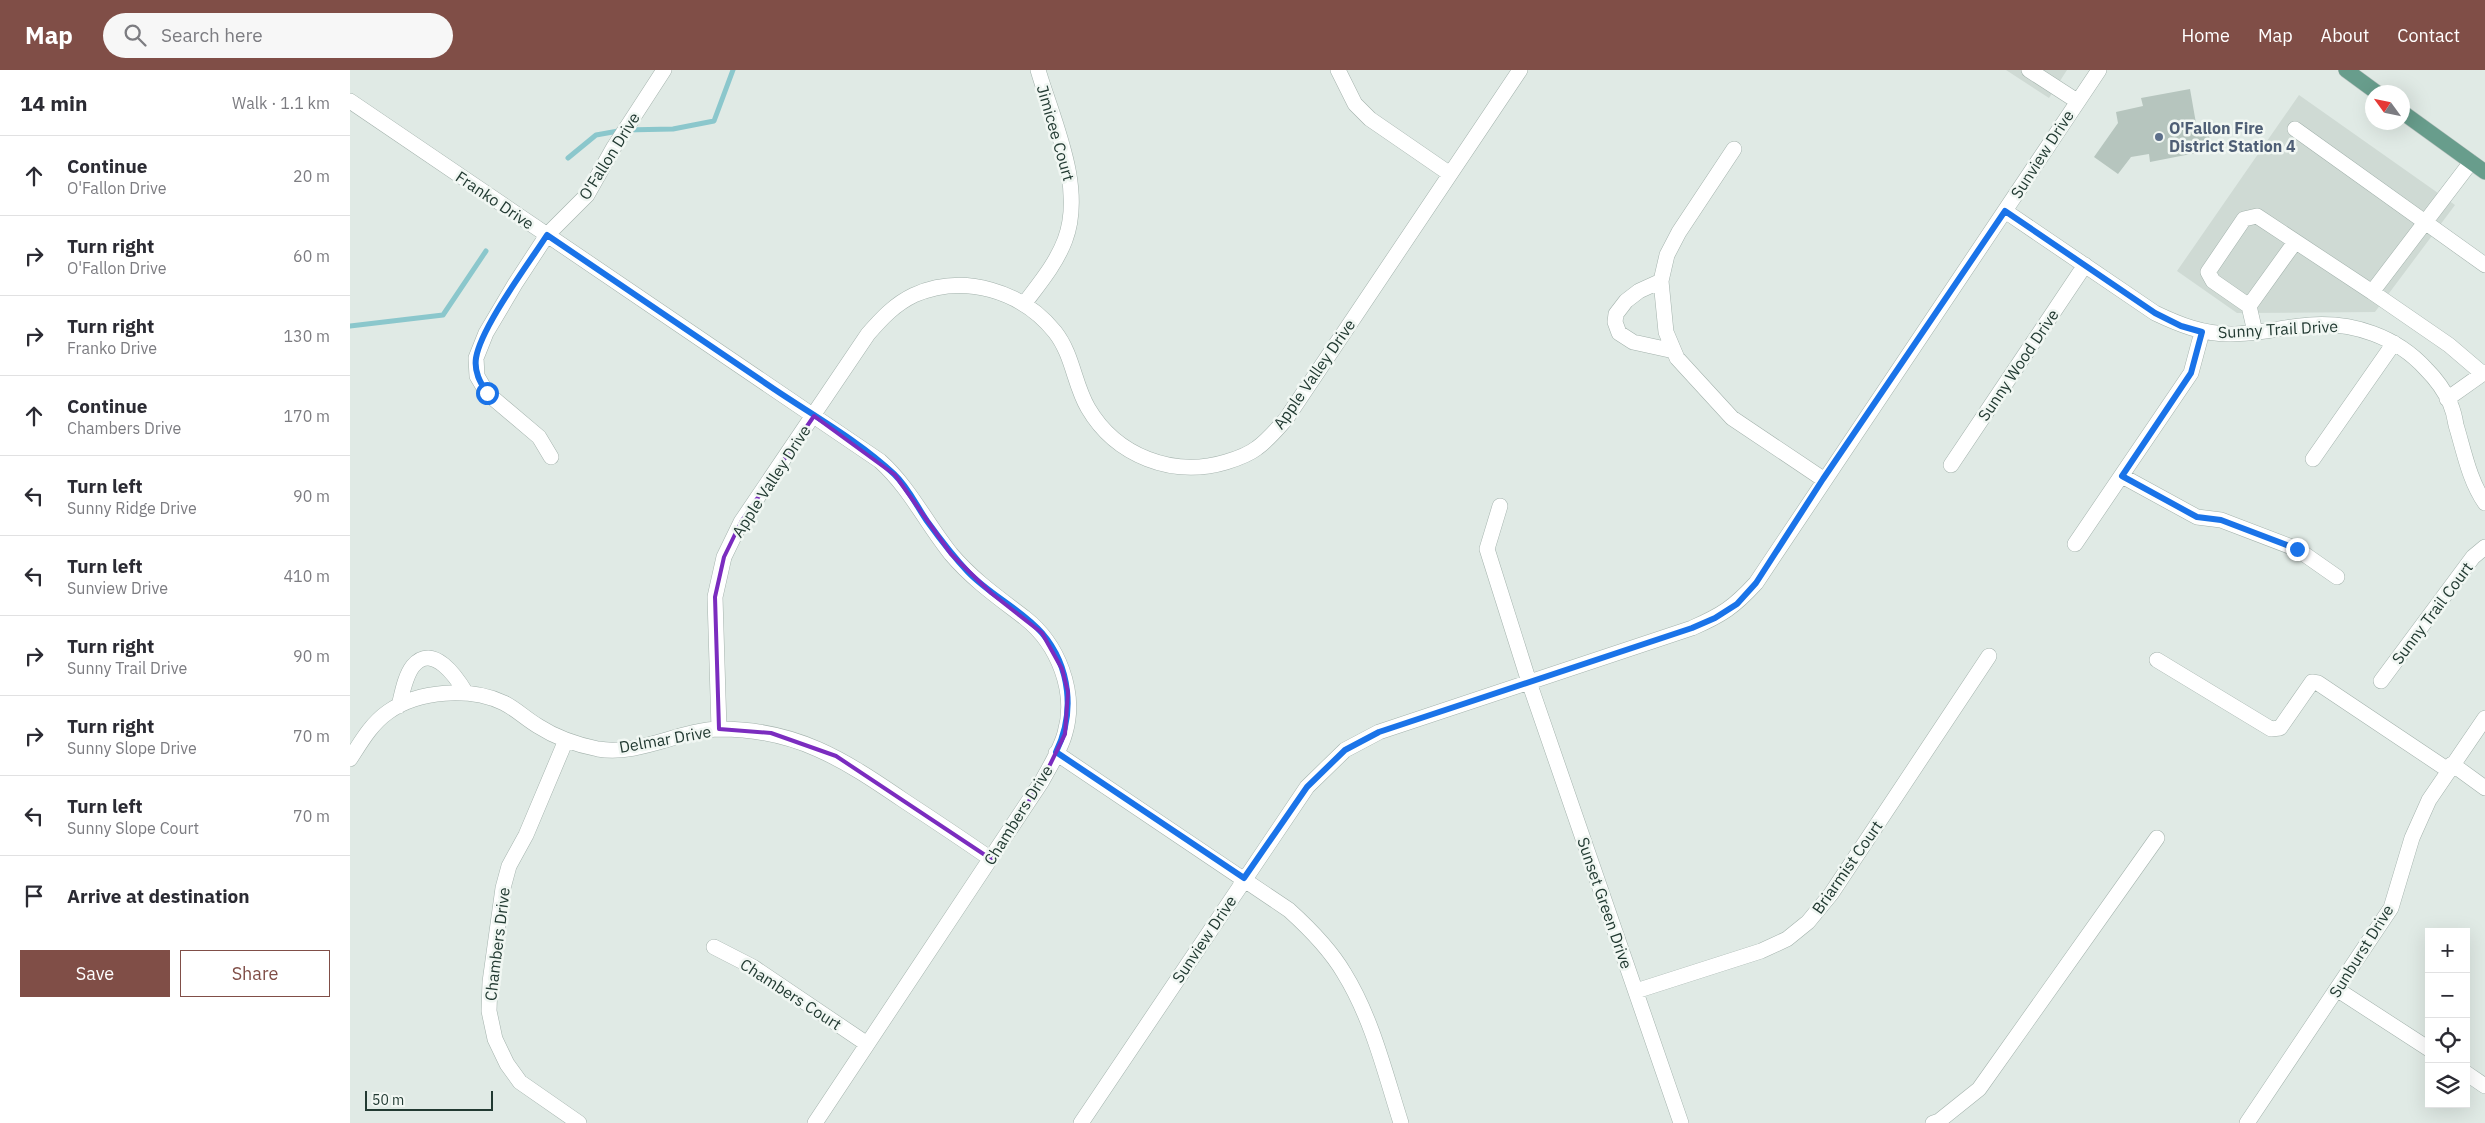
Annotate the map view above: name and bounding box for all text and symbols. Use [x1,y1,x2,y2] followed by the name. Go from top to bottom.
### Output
[103,13,453,58] search box
[25,19,73,51] text: Map
[121,21,149,49] icon: search
[161,23,263,47] text: Search here
[2182,24,2230,47] text: Home
[2258,24,2293,47] text: Map
[2321,24,2369,47] text: About
[2397,24,2460,47] text: Contact
[1033,83,1079,183] street label: Jimicee Court
[2365,85,2410,130] north arrow
[20,89,87,117] text: 14 min
[232,93,330,113] text: Walk · 1.1 km
[2006,106,2078,202] street label: Sunview Drive
[574,108,644,203] street label: O'Fallon Drive
[2169,118,2296,156] place label: O'Fallon Fire District Station 4
[2153,131,2165,143] marker: O'Fallon Fire District Station 4
[67,154,147,178] text: Continue
[20,162,48,190] icon: ahead
[293,166,330,186] text: 20 m
[452,167,538,234] street label: Franko Drive
[67,178,166,198] text: O'Fallon Drive
[67,234,154,258] text: Turn right
[20,242,48,270] icon: right
[293,246,330,266] text: 60 m
[67,258,166,278] text: O'Fallon Drive
[1973,305,2063,425] street label: Sunny Wood Drive
[67,314,154,338] text: Turn right
[1269,315,1360,433] street label: Apple Valley Drive
[2217,316,2339,342] street label: Sunny Trail Drive
[20,322,48,350] icon: right
[283,326,330,346] text: 130 m
[67,338,157,358] text: Franko Drive
[476,382,499,405] route start
[67,394,147,418] text: Continue
[20,402,48,430] icon: ahead
[283,406,330,426] text: 170 m
[67,418,181,438] text: Chambers Drive
[727,421,815,541] street label: Apple Valley Drive
[67,474,143,498] text: Turn left
[20,482,48,510] icon: left
[293,486,330,506] text: 90 m
[67,498,197,518] text: Sunny Ridge Drive
[2286,538,2309,561] route end
[67,554,143,578] text: Turn left
[2387,558,2477,668] street label: Sunny Trail Court
[20,562,48,590] icon: left
[283,566,330,586] text: 410 m
[67,578,168,598] text: Sunview Drive
[67,634,154,658] text: Turn right
[20,642,48,670] icon: right
[293,646,330,666] text: 90 m
[67,658,187,678] text: Sunny Trail Drive
[67,714,154,738] text: Turn right
[617,721,713,757] street label: Delmar Drive
[20,722,48,750] icon: right
[293,726,330,746] text: 70 m
[67,738,197,758] text: Sunny Slope Drive
[979,761,1057,869] street label: Chambers Drive
[67,794,143,818] text: Turn left
[20,802,48,830] icon: left
[293,806,330,826] text: 70 m
[1807,816,1887,918] street label: Briarmist Court
[67,818,199,838] text: Sunny Slope Court
[1573,835,1637,972] street label: Sunset Green Drive
[20,882,48,910] icon: arrive
[67,884,250,908] text: Arrive at destination
[480,886,514,1002] street label: Chambers Drive
[1167,891,1241,987] street label: Sunview Drive
[2324,901,2398,1001] street label: Sunburst Drive
[2425,928,2470,1108] map controls
[2425,928,2470,973] button: +
[20,950,170,997] button: Save
[180,950,330,997] button: Share
[737,954,845,1034] street label: Chambers Court
[2425,973,2470,1018] button: −
[2425,1018,2470,1063] button: locate
[2425,1063,2470,1108] button: layers
[365,1088,492,1111] scale bar
[372,1091,404,1109] text: 50 m

